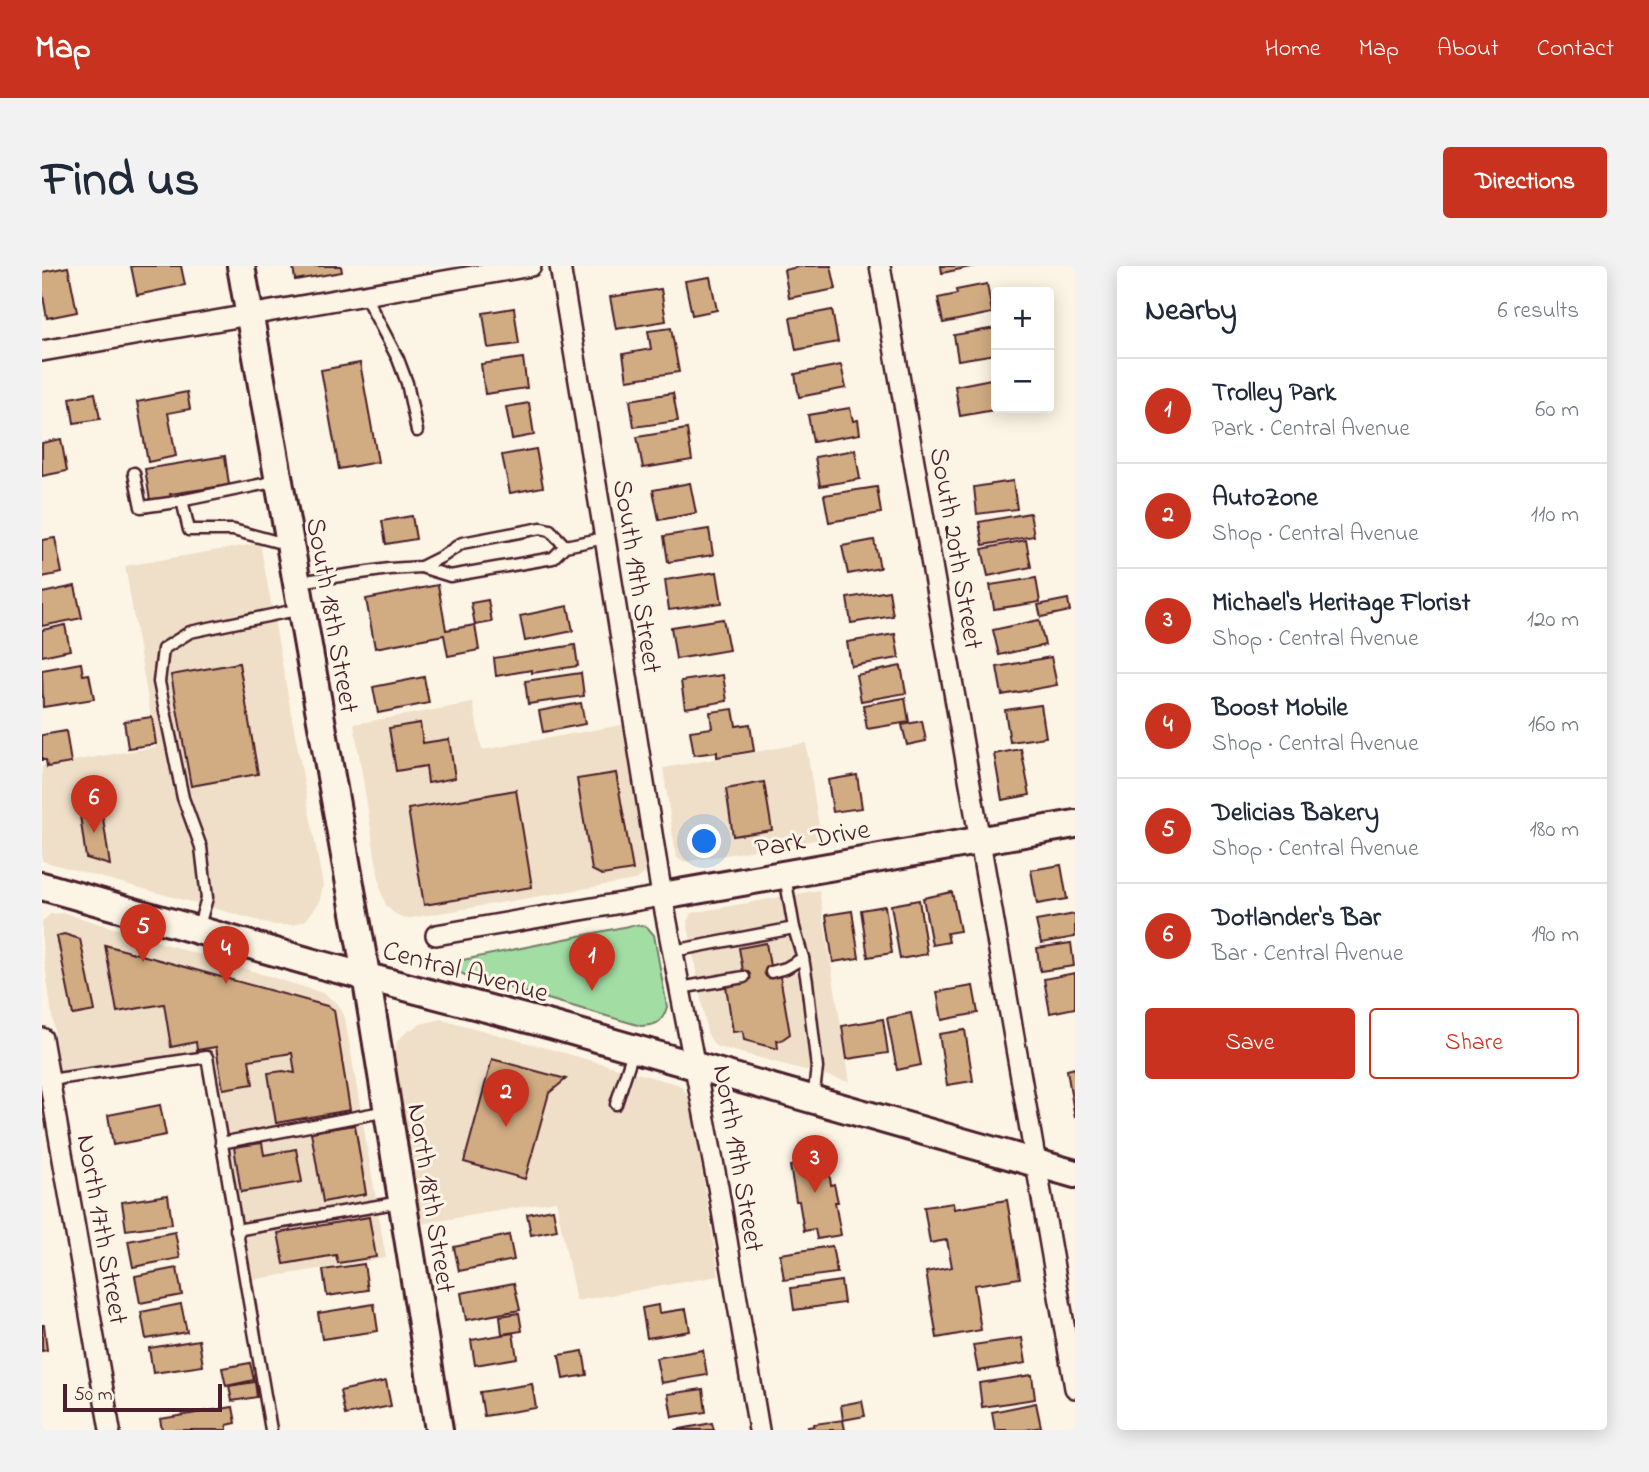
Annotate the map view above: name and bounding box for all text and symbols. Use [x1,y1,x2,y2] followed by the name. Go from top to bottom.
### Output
[35,25,91,73] text: Map
[1265,32,1321,67] text: Home
[1359,32,1399,67] text: Map
[1437,32,1499,67] text: About
[1537,32,1614,67] text: Contact
[42,146,199,218] text: Find us
[1443,147,1607,218] button: Directions
[991,287,1054,413] map controls
[991,287,1054,350] button: +
[1145,290,1237,334] text: Nearby
[1498,295,1579,328] text: 6 results
[991,350,1054,413] button: −
[1212,375,1336,413] text: Trolley Park
[1164,394,1172,427] text: 1
[1535,394,1579,427] text: 60 m
[1212,413,1410,446] text: Park · Central Avenue
[917,444,992,653] street label: South 20th Street
[600,477,671,676] street label: South 19th Street
[1212,480,1318,518] text: AutoZone
[1162,499,1174,532] text: 2
[1531,499,1579,532] text: 110 m
[293,515,368,717] street label: South 18th Street
[1212,518,1419,551] text: Shop · Central Avenue
[1212,585,1470,623] text: Michael's Heritage Florist
[1163,604,1173,637] text: 3
[1527,604,1579,637] text: 120 m
[1212,623,1419,656] text: Shop · Central Avenue
[1212,690,1348,728] text: Boost Mobile
[1163,709,1173,742] text: 4
[1528,709,1579,742] text: 160 m
[1212,728,1419,761] text: Shop · Central Avenue
[71,775,117,833] pin: 6
[1212,795,1379,833] text: Delicias Bakery
[752,810,874,871] street label: Park Drive
[1161,814,1175,847] text: 5
[1530,814,1579,847] text: 180 m
[687,824,721,858] your location
[1212,833,1419,866] text: Shop · Central Avenue
[1212,900,1381,938] text: Dotlander's Bar
[120,904,166,962] pin: 5
[1163,919,1173,952] text: 6
[1531,919,1579,952] text: 190 m
[203,926,249,984] pin: 4
[378,932,553,1015] street label: Central Avenue
[569,933,615,991] pin: 1
[1212,938,1403,971] text: Bar · Central Avenue
[1145,1008,1355,1079] button: Save
[1369,1008,1579,1079] button: Share
[700,1062,773,1255] street label: North 19th Street
[483,1069,529,1127] pin: 2
[394,1101,465,1296] street label: North 18th Street
[64,1131,137,1328] street label: North 17th Street
[792,1135,838,1193] pin: 3
[63,1381,222,1413] scale bar
[74,1382,113,1409] text: 50 m

